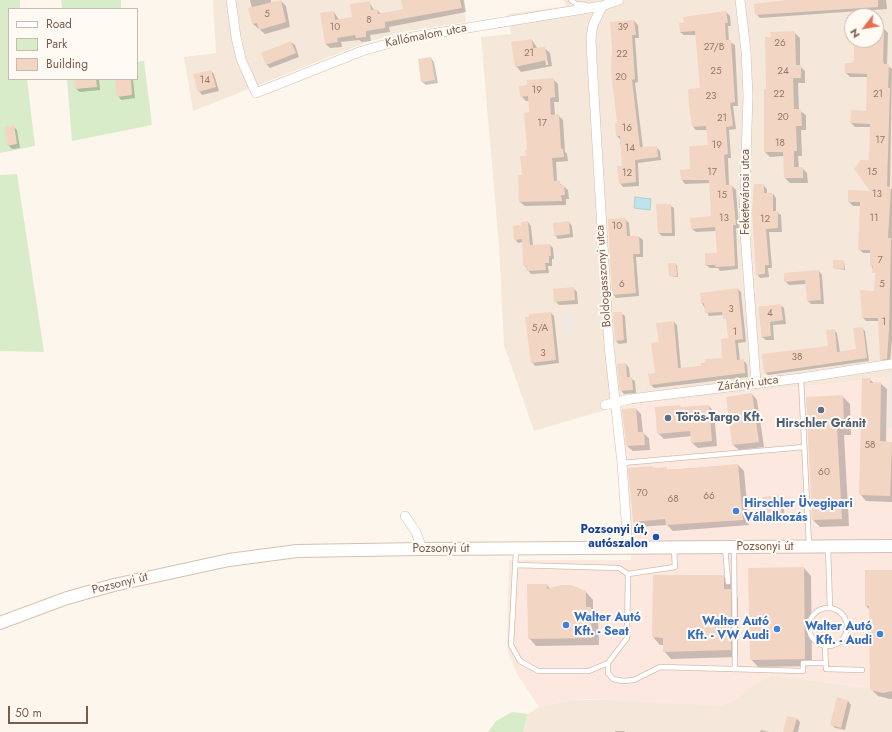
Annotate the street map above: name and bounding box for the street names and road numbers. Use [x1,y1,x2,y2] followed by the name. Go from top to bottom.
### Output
[384,21,468,51] street label: Kallómalom utca
[739,149,753,235] street label: Feketevárosi utca
[593,224,615,328] street label: Boldogasszonyi utca
[717,373,779,395] street label: Zárányi utca
[737,540,793,554] street label: Pozsonyi út
[413,542,469,556] street label: Pozsonyi út
[91,570,149,598] street label: Pozsonyi út

